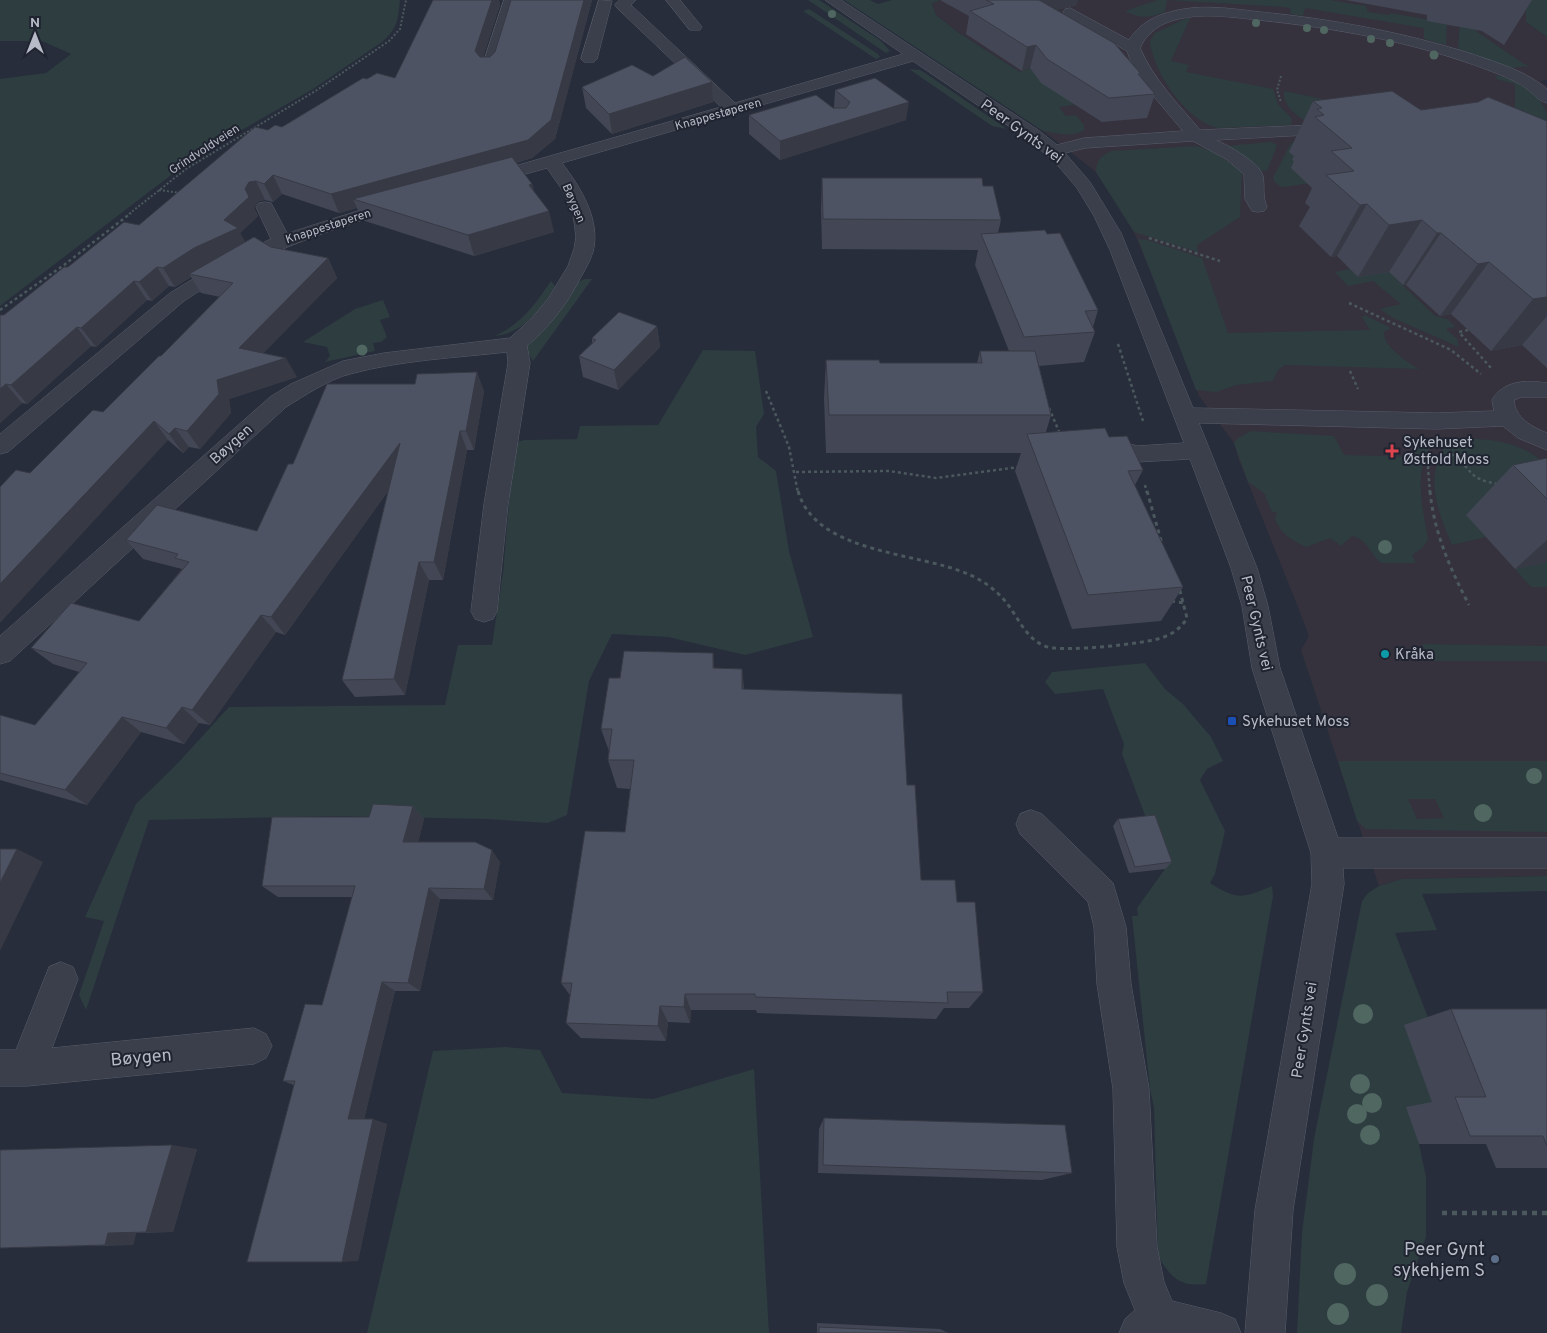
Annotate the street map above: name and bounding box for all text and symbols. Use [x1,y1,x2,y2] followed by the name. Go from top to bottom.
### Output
[10,10,60,60] north arrow
[30,15,40,32] text: N
[673,95,763,135] street label: Knappestøperen
[976,96,1066,169] street label: Peer Gynts vei
[166,121,243,179] street label: Grindvoldveien
[558,181,588,225] street label: Bøygen
[283,206,373,248] street label: Knappestøperen
[207,421,257,469] street label: Bøygen
[1403,434,1489,470] place label: Sykehuset Østfold Moss
[1385,444,1399,458] marker: Sykehuset Østfold Moss
[1235,574,1276,673] street label: Peer Gynts vei
[1395,646,1434,665] place label: Kråka
[1379,648,1391,660] marker: Kråka
[1242,713,1349,732] place label: Sykehuset Moss
[1226,715,1238,727] marker: Sykehuset Moss
[1288,981,1322,1080] street label: Peer Gynts vei
[110,1044,173,1073] street label: Bøygen
[1393,1239,1485,1283] place label: Peer Gynt sykehjem S
[1489,1253,1501,1265] marker: Peer Gynt sykehjem S

